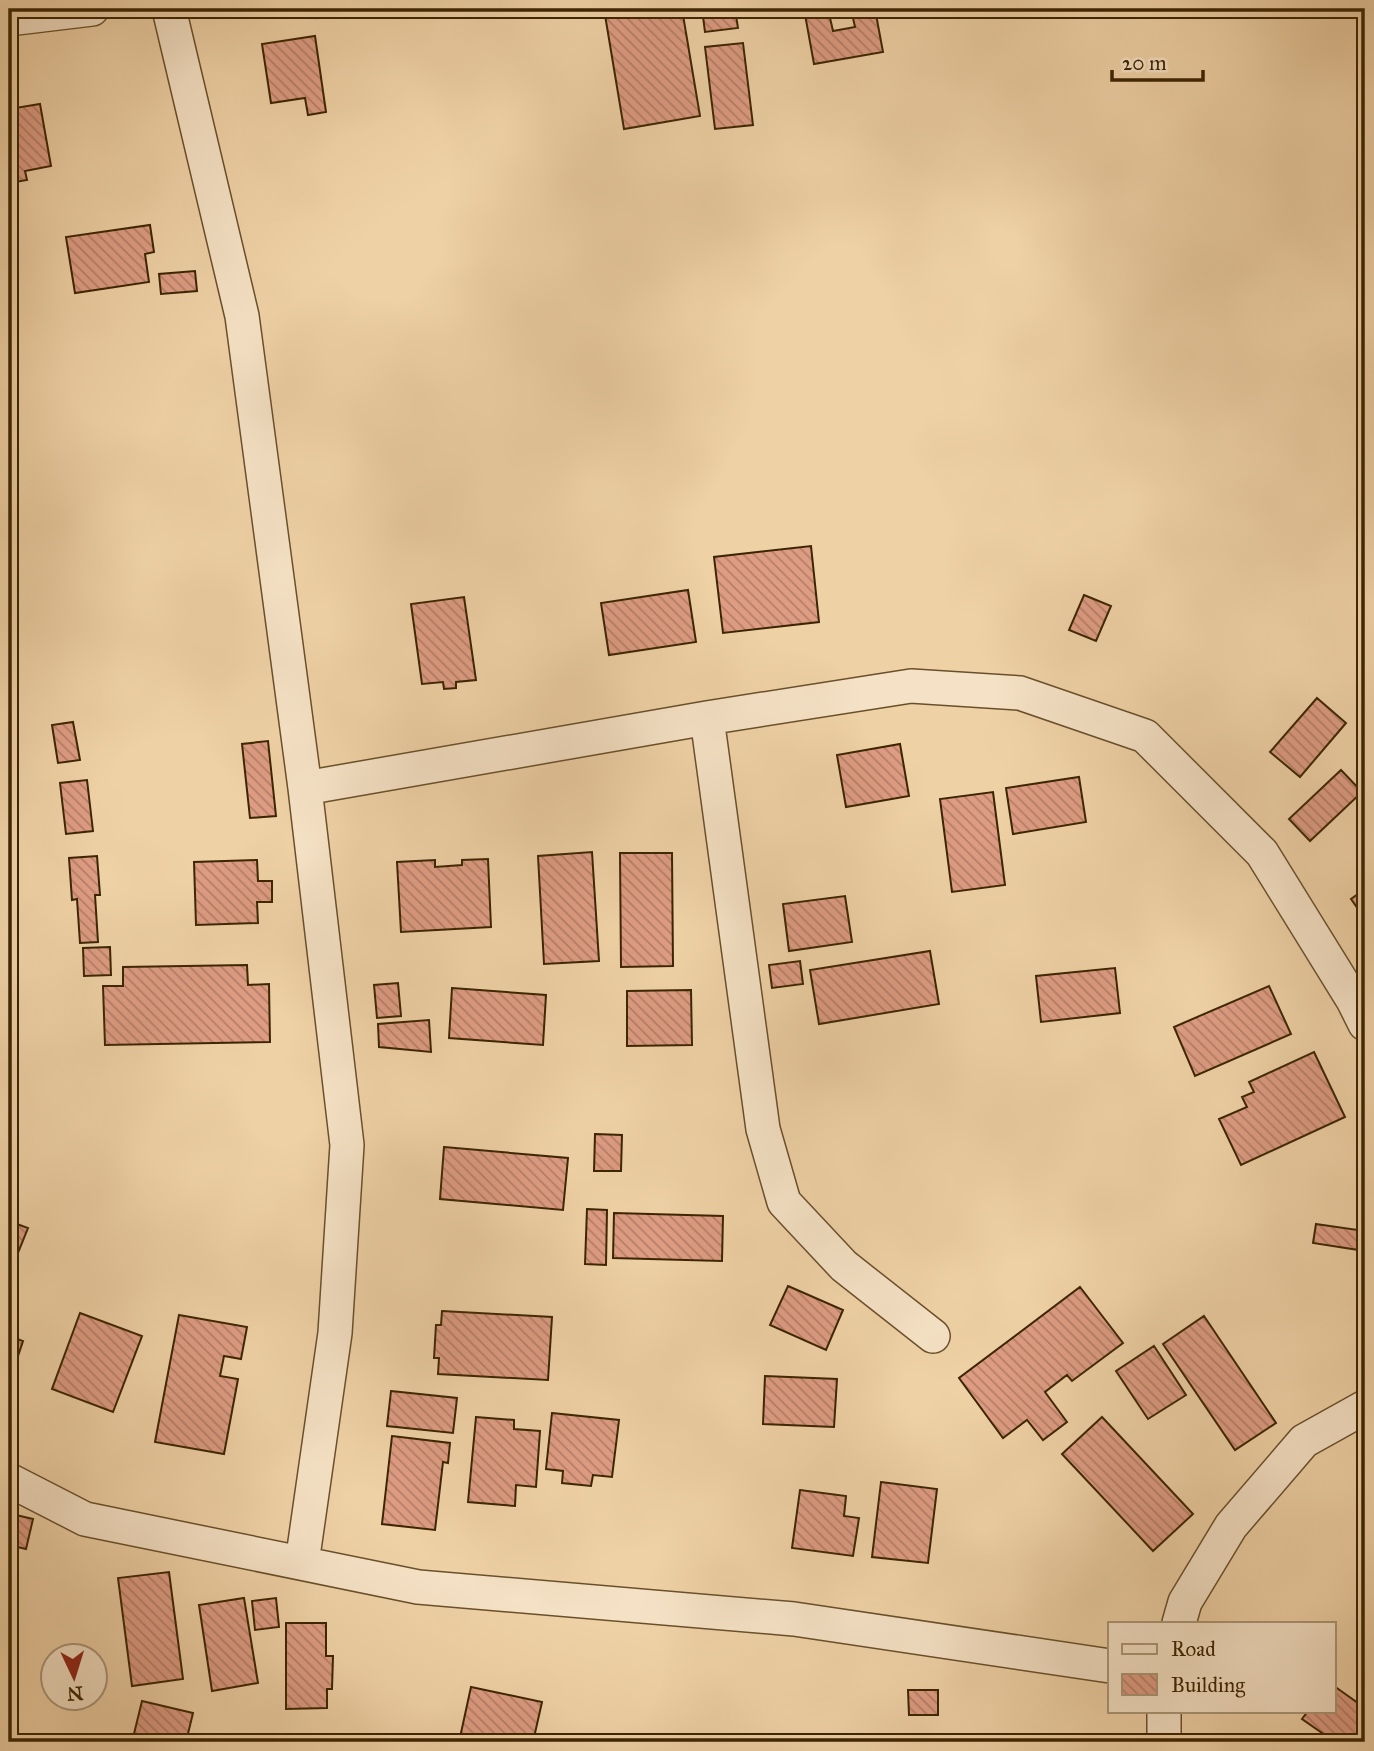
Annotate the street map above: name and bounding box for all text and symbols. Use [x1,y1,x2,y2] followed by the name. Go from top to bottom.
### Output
[1112,38,1202,82] scale bar
[1122,50,1167,76] text: 20 m
[1108,1622,1336,1712] legend
[1171,1636,1216,1662] text: Road
[38,1642,108,1712] north arrow
[1171,1672,1245,1698] text: Building
[66,1681,84,1705] text: N

